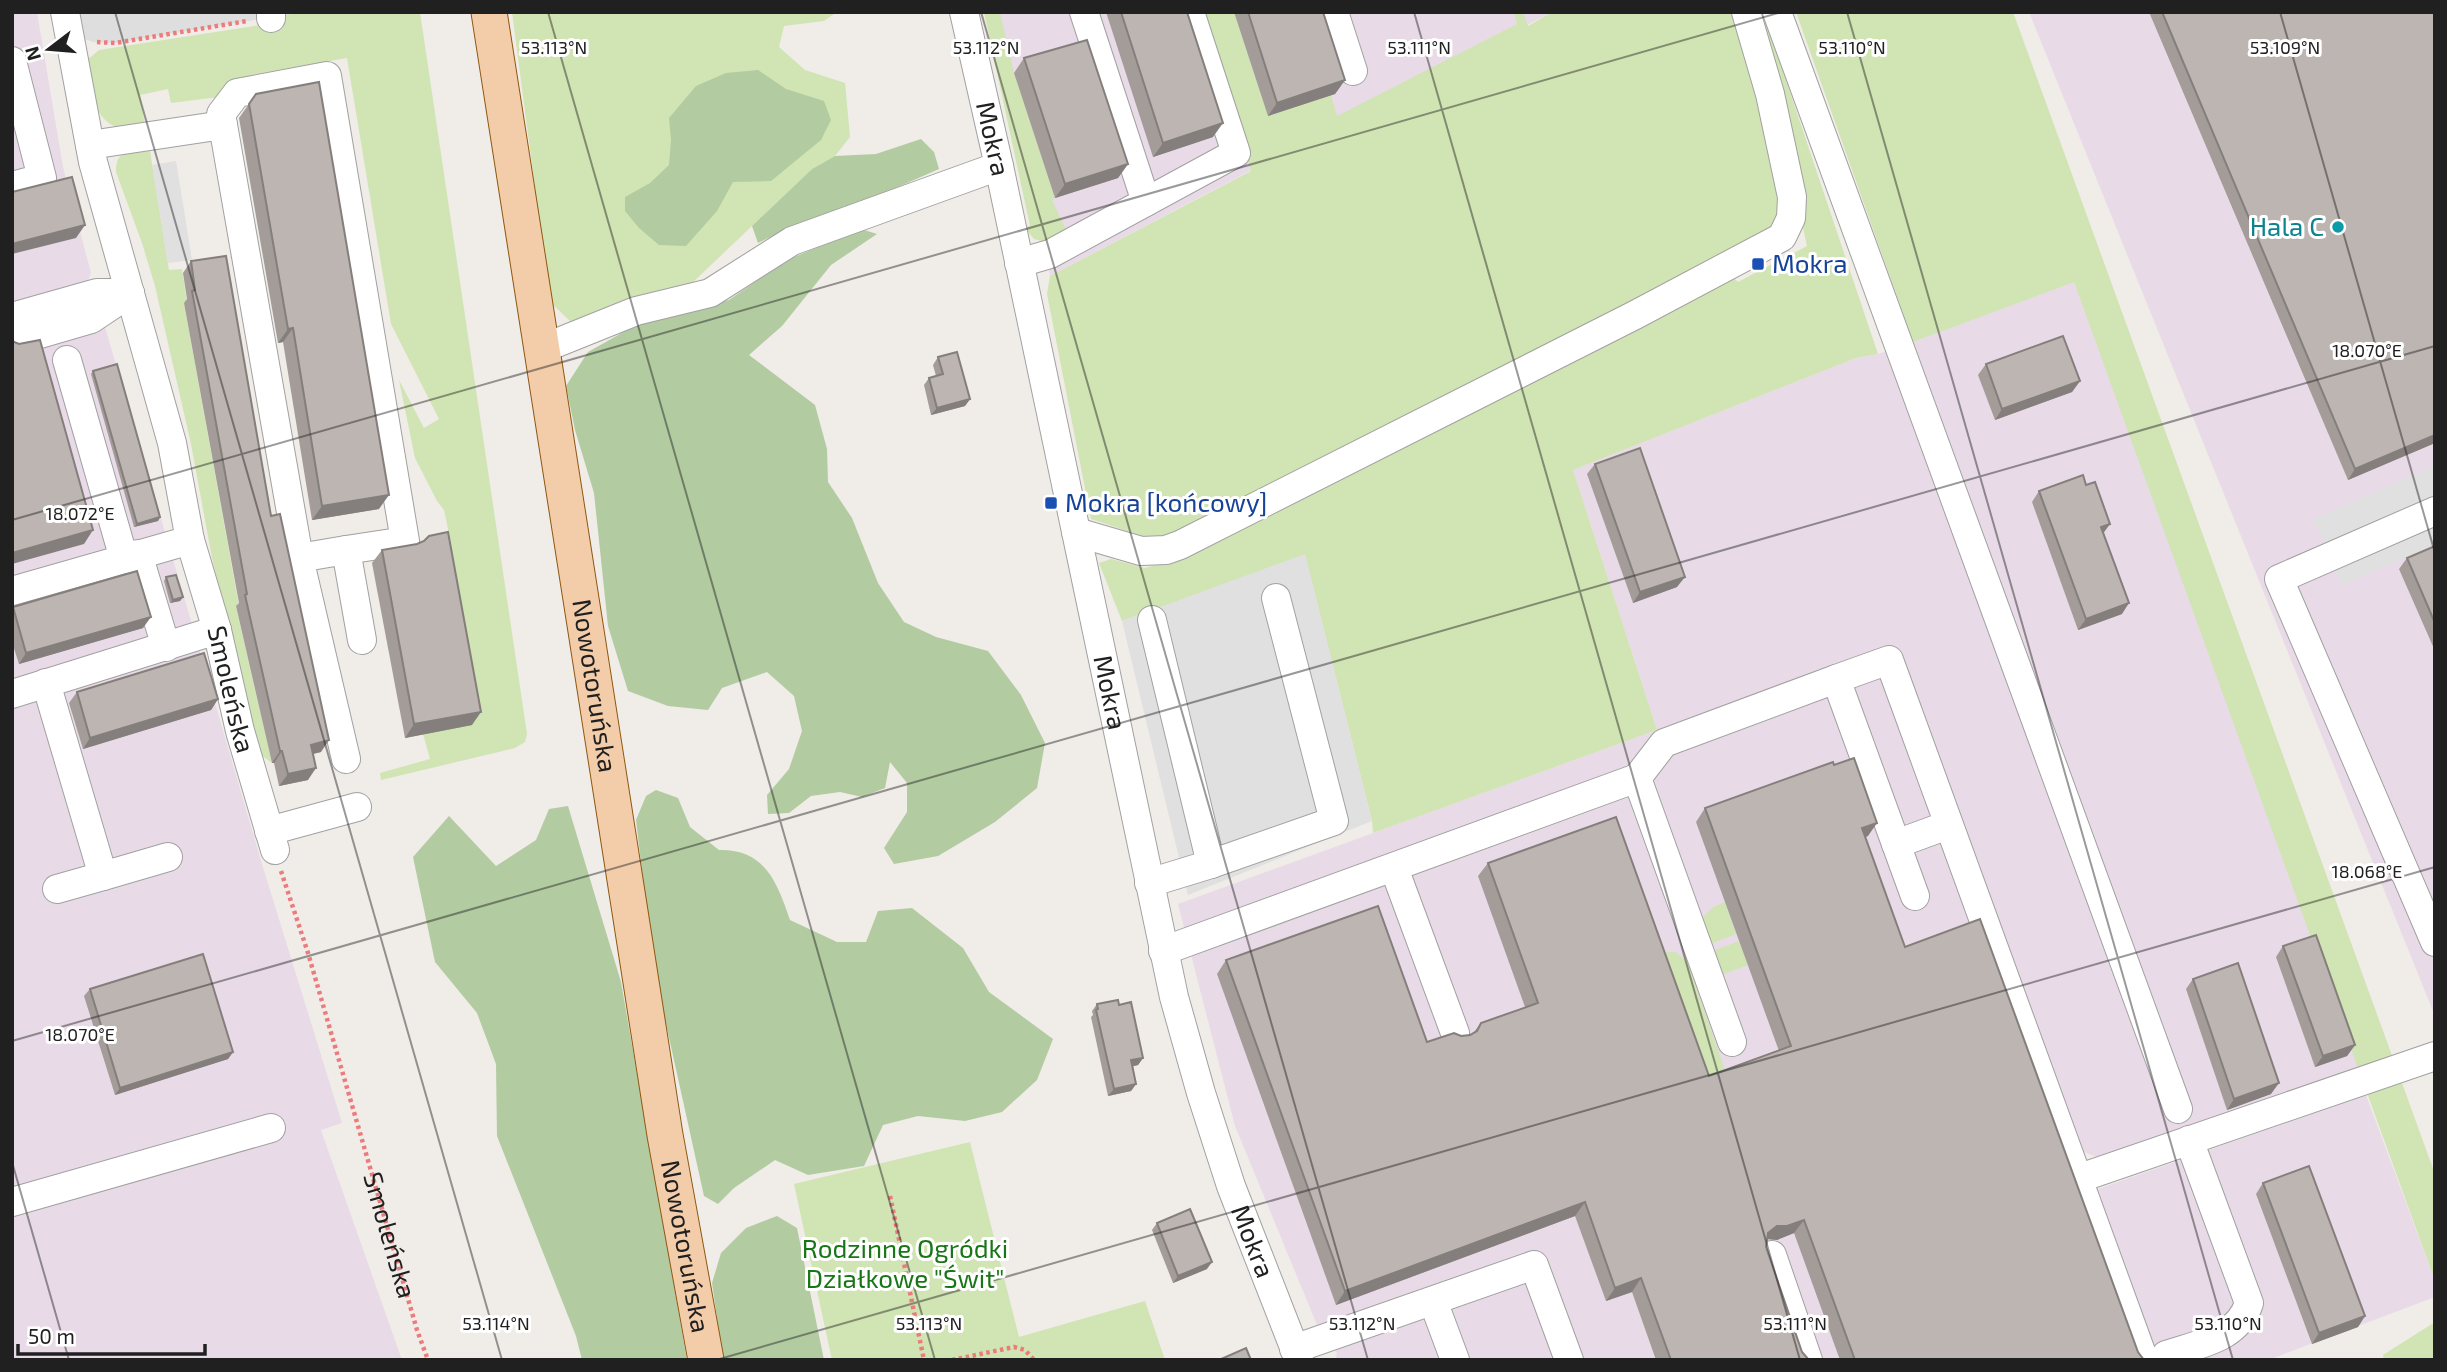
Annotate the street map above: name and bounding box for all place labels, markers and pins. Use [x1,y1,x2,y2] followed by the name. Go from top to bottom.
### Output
[2250,210,2324,241] place label: Hala C
[2330,219,2346,235] marker: Hala C
[1772,247,1848,278] place label: Mokra
[1750,256,1766,272] marker: Mokra
[1065,486,1268,517] place label: Mokra [końcowy]
[1043,495,1059,511] marker: Mokra [końcowy]

